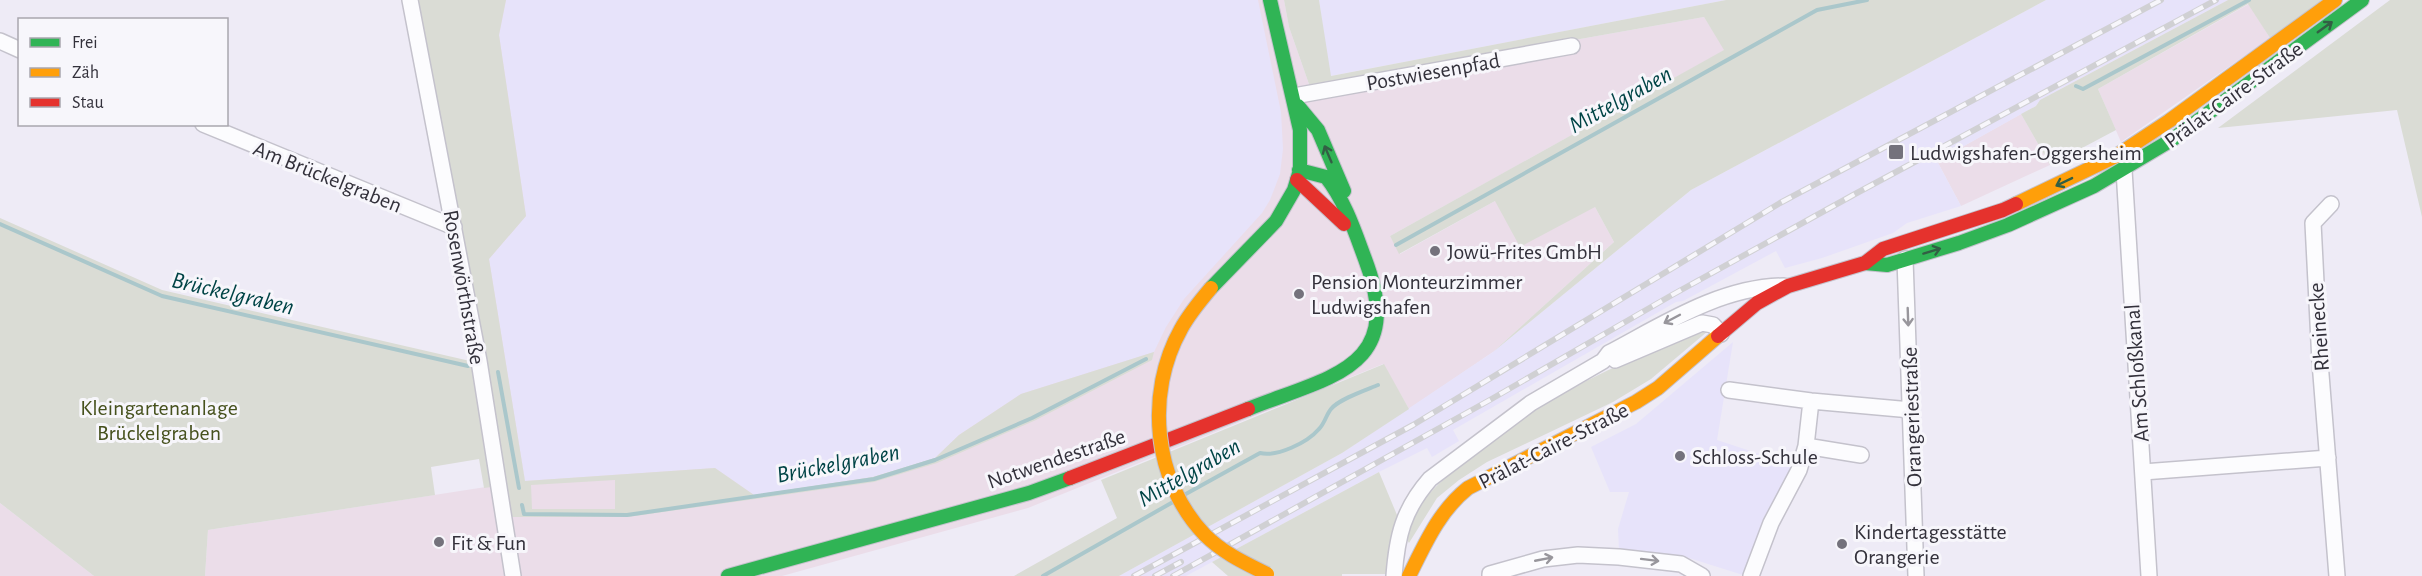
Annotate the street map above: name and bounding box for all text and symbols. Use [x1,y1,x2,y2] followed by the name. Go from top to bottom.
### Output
[18,18,228,126] legend
[2317,21,2333,33] one-way arrow
[72,34,98,52] text: Frei
[2160,37,2307,152] street label: Prälat-Caire-Straße
[1365,49,1502,95] street label: Postwiesenpfad
[1565,62,1676,138] water label: Mittelgraben
[72,64,99,82] text: Zäh
[72,94,104,112] text: Stau
[250,137,405,217] street label: Am Brückelgraben
[1910,142,2142,164] place label: Ludwigshafen-Oggersheim
[1887,143,1905,161] marker: Ludwigshafen-Oggersheim
[1322,146,1333,164] one-way arrow
[2055,177,2073,189] one-way arrow
[440,208,488,366] street label: Rosenwörthstraße
[1447,241,1602,263] place label: Jowü-Frites GmbH
[1428,244,1442,258] marker: Jowü-Frites GmbH
[1922,245,1941,256] one-way arrow
[169,268,296,320] water label: Brückelgraben
[1311,271,1522,318] place label: Pension Monteurzimmer Ludwigshafen
[2305,282,2333,372] street label: Rheinecke
[1292,287,1306,301] marker: Pension Monteurzimmer Ludwigshafen
[2121,303,2153,443] street label: Am Schloßkanal
[1902,307,1913,327] one-way arrow
[1663,314,1681,326] one-way arrow
[1899,347,1925,487] street label: Orangeriestraße
[80,397,238,444] park label: Kleingartenanlage Brückelgraben
[1475,399,1632,493] street label: Prälat-Caire-Straße
[984,425,1128,493] street label: Notwendestraße
[1134,434,1245,512] water label: Mittelgraben
[775,440,902,488] water label: Brückelgraben
[1692,446,1818,468] place label: Schloss-Schule
[1673,449,1687,463] marker: Schloss-Schule
[1854,521,2007,568] place label: Kindertagesstätte Orangerie
[451,532,526,554] place label: Fit & Fun
[432,535,446,549] marker: Fit & Fun
[1835,537,1849,551] marker: Kindertagesstätte Orangerie
[1533,553,1553,564] one-way arrow
[1640,555,1660,566] one-way arrow

